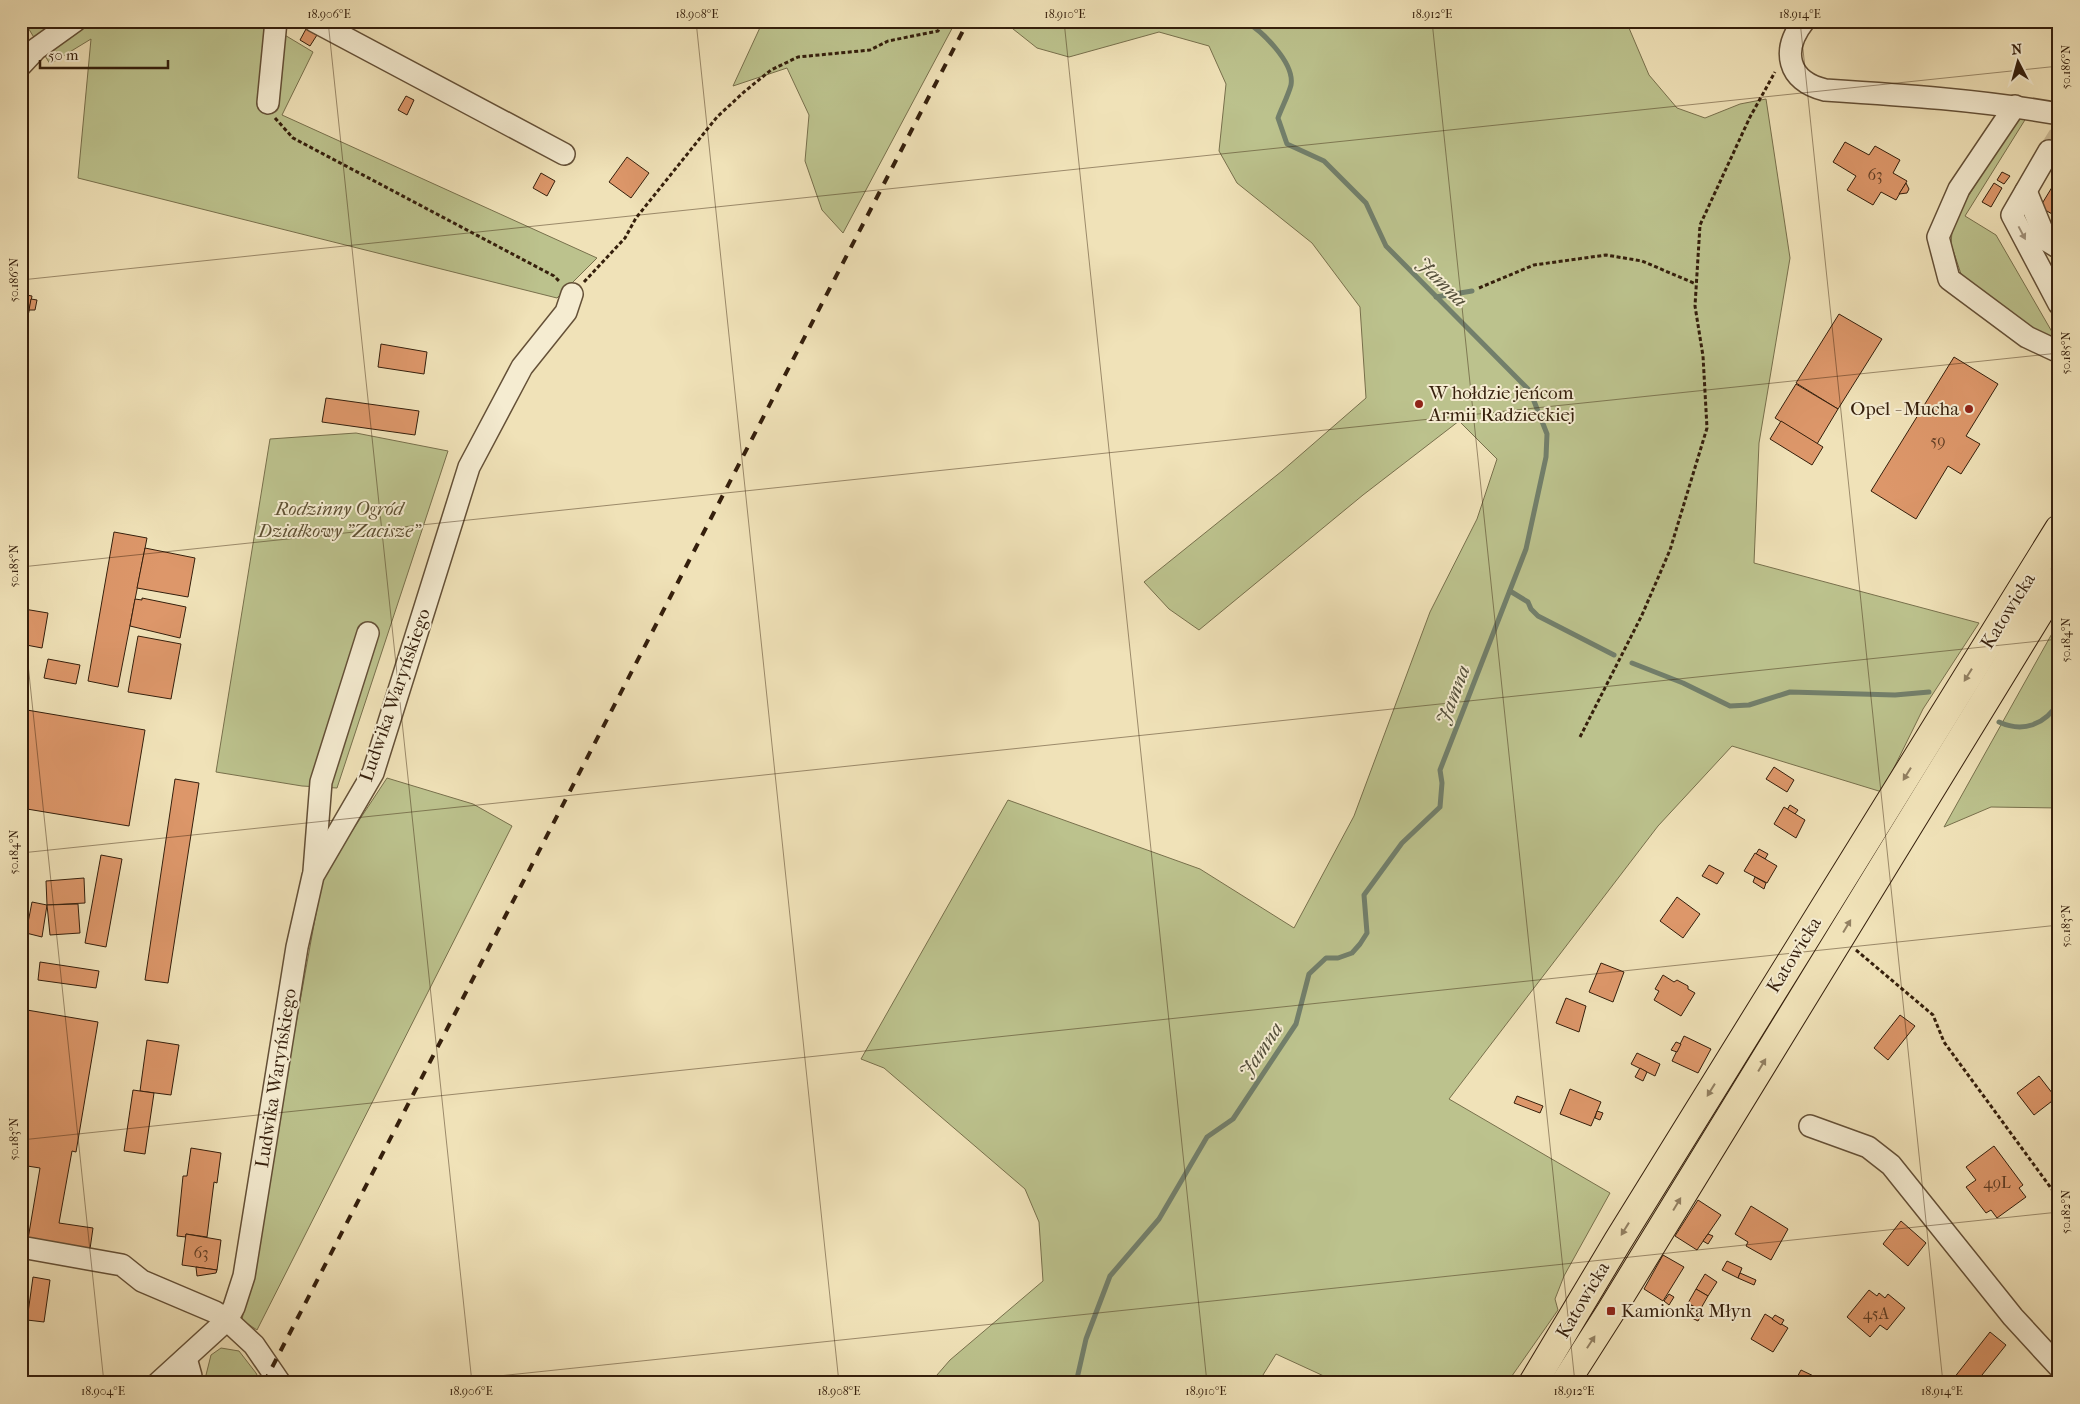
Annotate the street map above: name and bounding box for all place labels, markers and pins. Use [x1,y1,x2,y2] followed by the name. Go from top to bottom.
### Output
[1428,382,1575,426] place label: W hołdzie jeńcom Armii Radzieckiej
[1413,398,1425,410] marker: W hołdzie jeńcom Armii Radzieckiej
[1850,398,1959,420] place label: Opel - Mucha
[1963,403,1975,415] marker: Opel - Mucha
[1621,1300,1752,1322] place label: Kamionka Młyn
[1605,1305,1617,1317] marker: Kamionka Młyn

